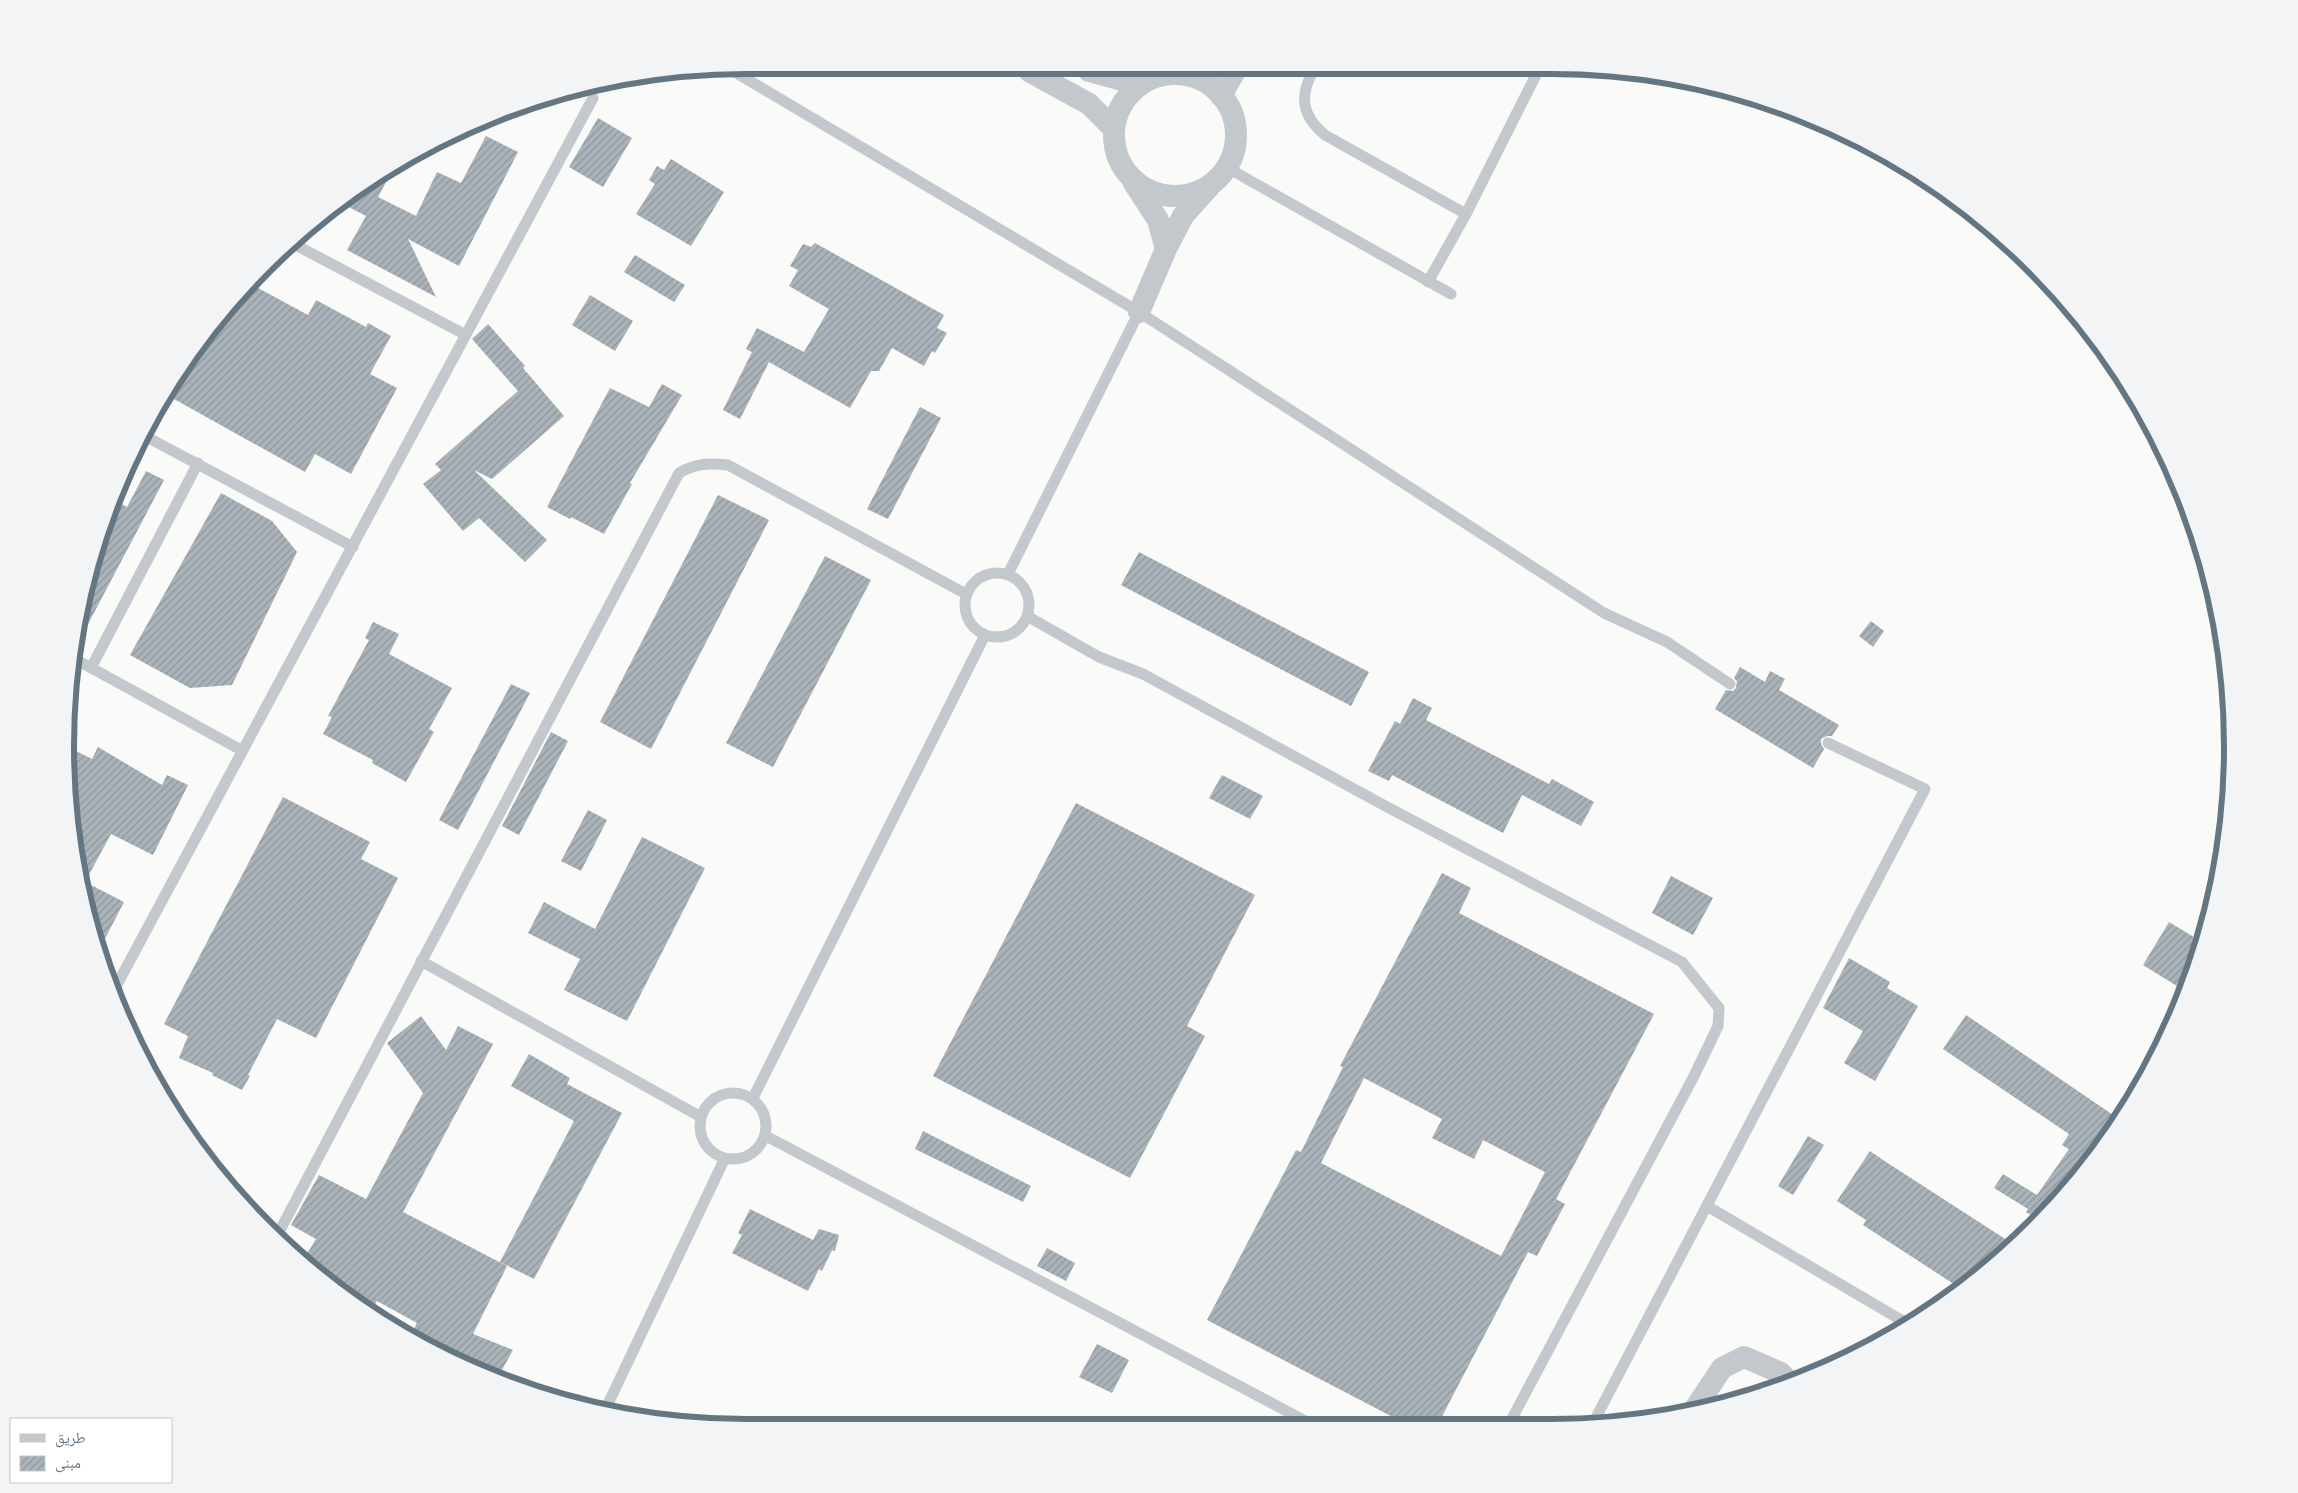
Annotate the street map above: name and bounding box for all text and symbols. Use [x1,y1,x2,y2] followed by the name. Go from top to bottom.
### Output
[10,1418,172,1483] legend
[55,1428,86,1448] text: طريق
[55,1453,81,1473] text: مبنى

